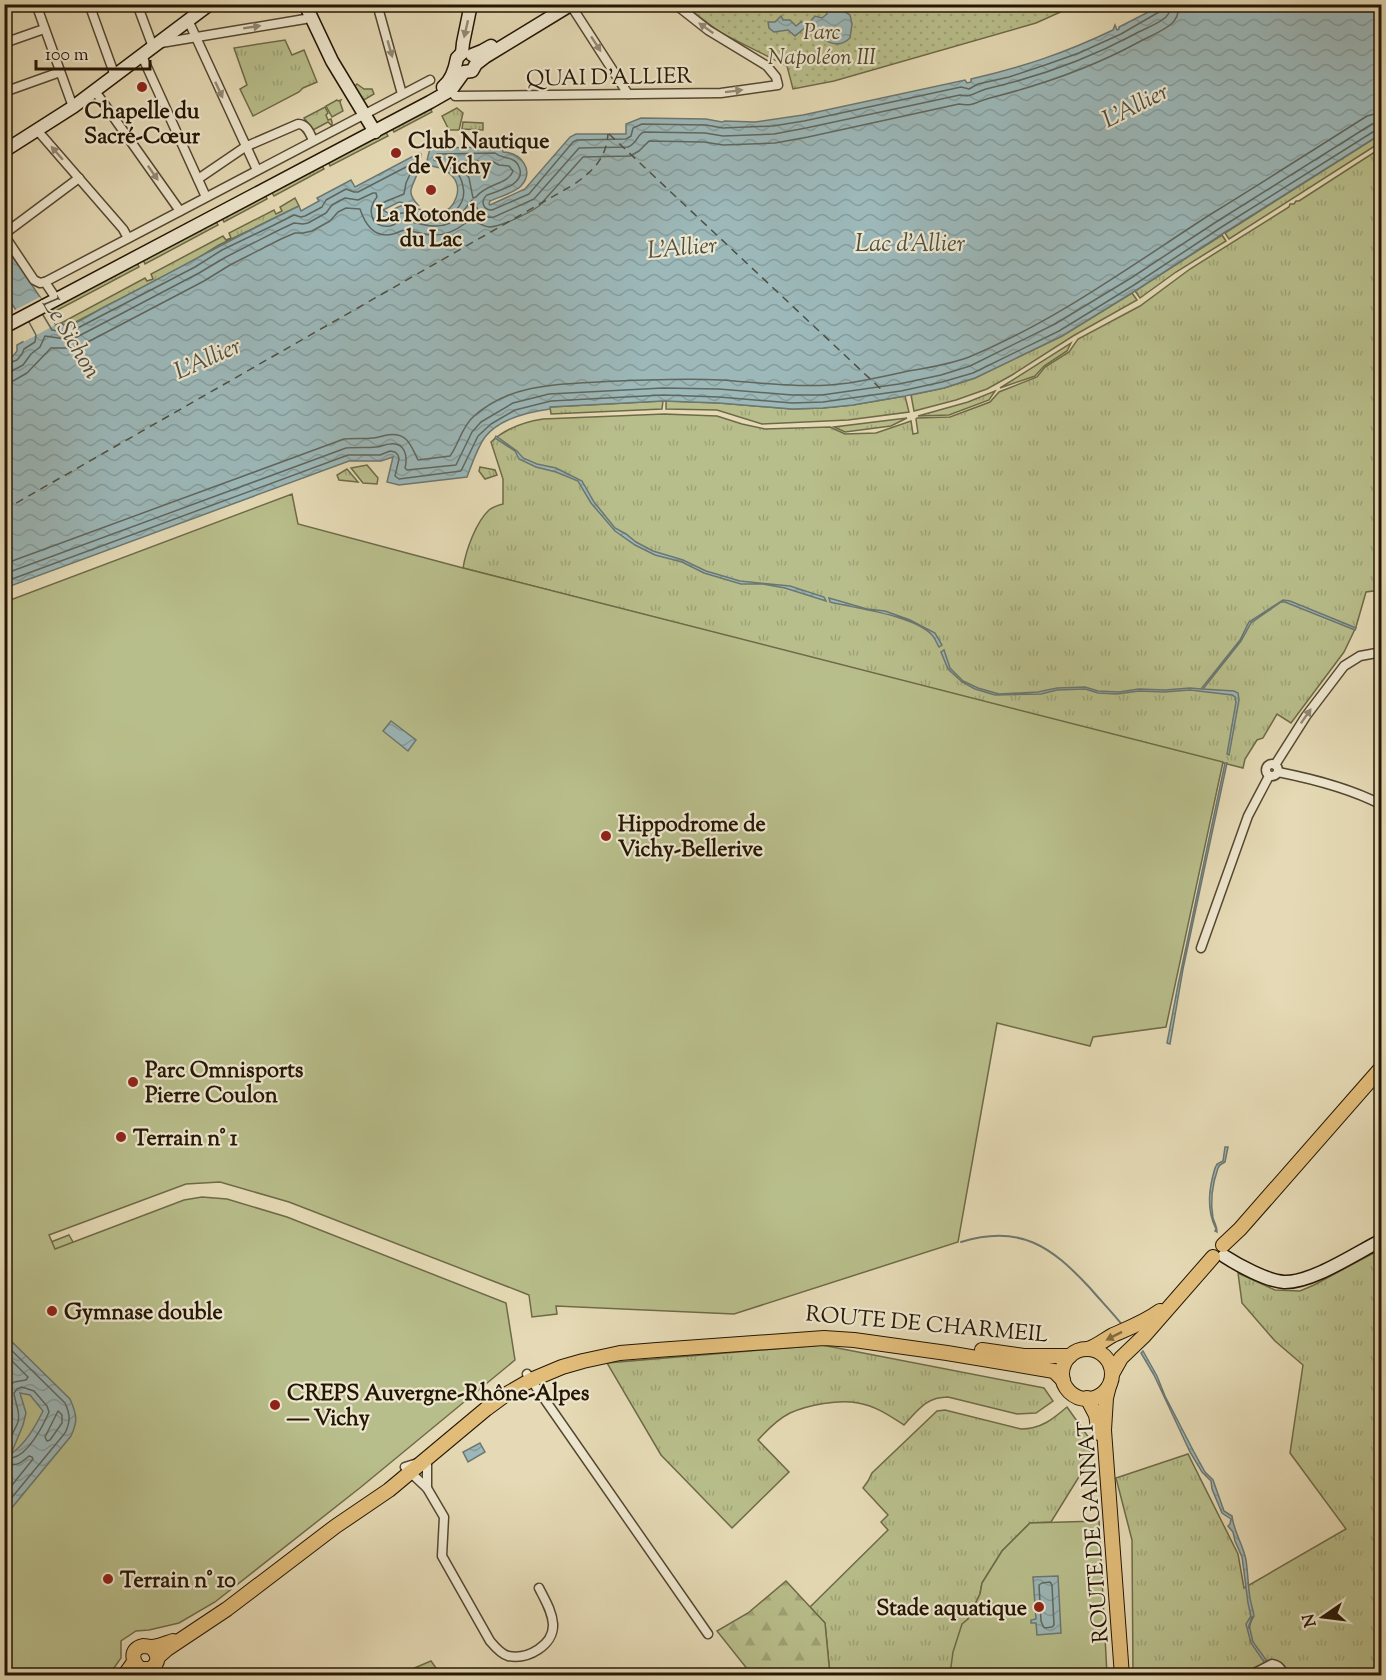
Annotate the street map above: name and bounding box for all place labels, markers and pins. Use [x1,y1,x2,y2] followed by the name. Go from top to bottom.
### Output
[135,80,149,94] marker: Chapelle du Sacré-Cœur
[84,97,201,154] place label: Chapelle du Sacré-Cœur
[408,127,549,184] place label: Club Nautique de Vichy
[389,146,403,160] marker: Club Nautique de Vichy
[424,183,438,197] marker: La Rotonde du Lac
[376,200,486,257] place label: La Rotonde du Lac
[618,810,766,867] place label: Hippodrome de Vichy-Bellerive
[599,829,613,843] marker: Hippodrome de Vichy-Bellerive
[145,1056,304,1113] place label: Parc Omnisports Pierre Coulon
[126,1075,140,1089] marker: Parc Omnisports Pierre Coulon
[133,1124,238,1156] place label: Terrain n° 1
[114,1130,128,1144] marker: Terrain n° 1
[64,1298,223,1330] place label: Gymnase double
[45,1304,59,1318] marker: Gymnase double
[286,1379,590,1436] place label: CREPS Auvergne-Rhône-Alpes — Vichy
[268,1398,282,1412] marker: CREPS Auvergne-Rhône-Alpes — Vichy
[120,1566,236,1598] place label: Terrain n° 10
[101,1572,115,1586] marker: Terrain n° 10
[876,1594,1027,1626] place label: Stade aquatique
[1032,1600,1046,1614] marker: Stade aquatique

